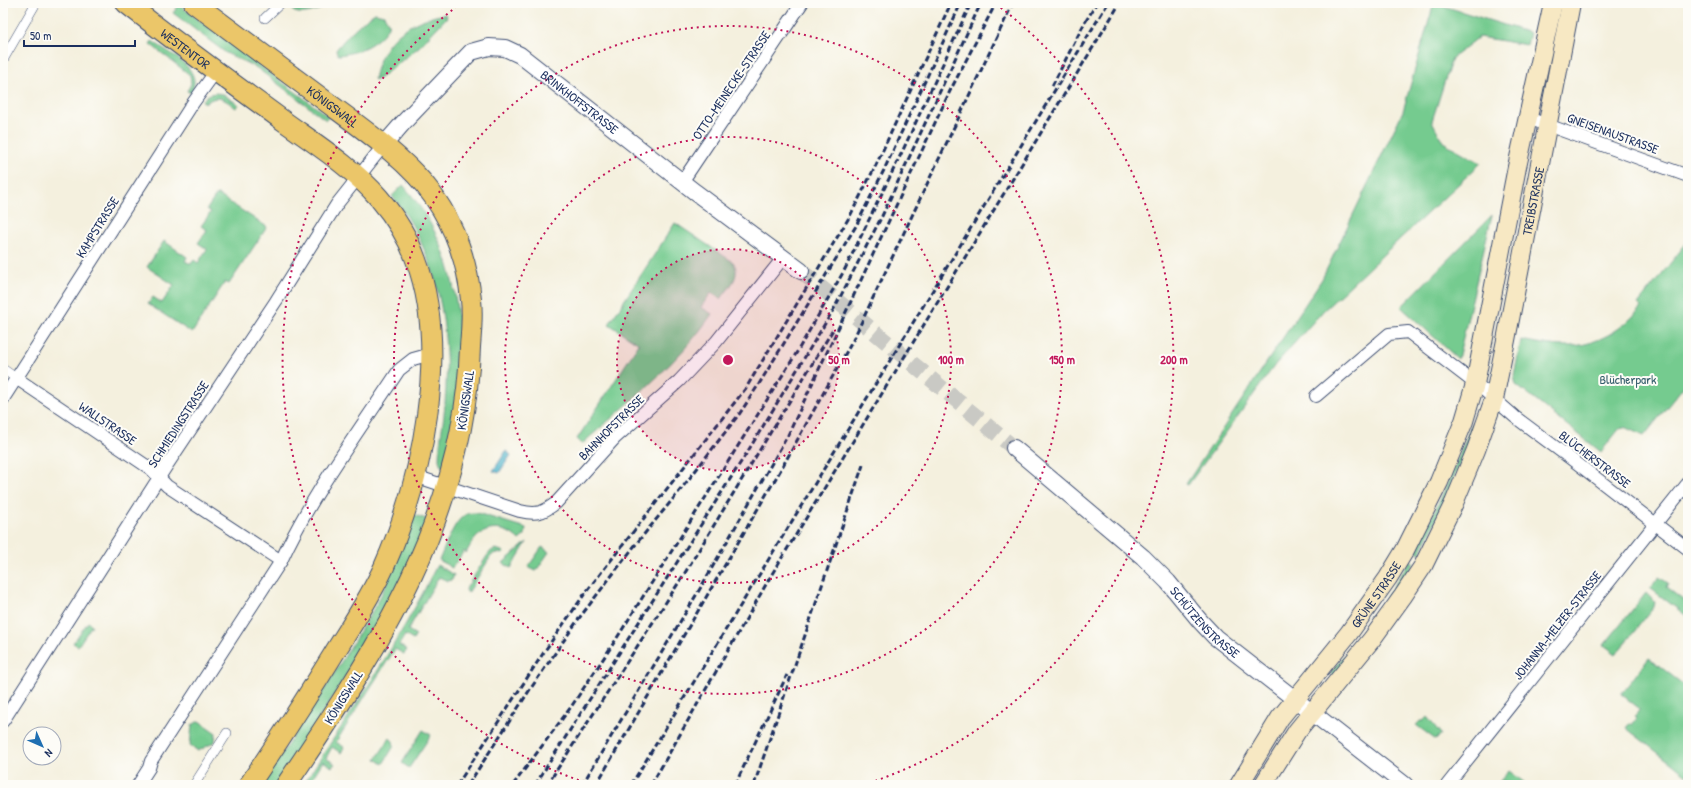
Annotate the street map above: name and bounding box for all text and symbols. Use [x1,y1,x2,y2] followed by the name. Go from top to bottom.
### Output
[24,22,135,48] scale bar
[157,24,214,73] street label: WESTENTOR
[30,27,51,44] text: 50 m
[688,27,774,143] street label: OTTO-MEINECKE-STRASSE
[537,66,623,138] street label: BRINKHOFFSTRASSE
[303,81,362,132] street label: KÖNIGSWALL
[1565,108,1661,158] street label: GNEISENAUSTRASSE
[1517,165,1548,237] street label: TREIBSTRASSE
[71,193,123,261] street label: KAMPSTRASSE
[828,351,850,368] text: 50 m
[938,351,964,368] text: 100 m
[1049,351,1075,368] text: 150 m
[1160,351,1188,368] text: 200 m
[721,353,735,367] centre of rings
[452,369,478,431] street label: KÖNIGSWALL
[1600,370,1657,388] park label: Blücherpark
[143,377,213,471] street label: SCHMIEDINGSTRASSE
[574,390,648,464] street label: BAHNHOFSTRASSE
[76,397,141,449] street label: WALLSTRASSE
[1555,426,1635,492] street label: BLÜCHERSTRASSE
[1347,558,1405,631] street label: GRÜNE STRASSE
[1509,567,1605,683] street label: JOHANNA-MELZER-STRASSE
[1166,582,1244,662] street label: SCHÜTZENSTRASSE
[319,667,367,727] street label: KÖNIGSWALL
[22,726,62,766] north arrow
[42,746,56,760] text: N

